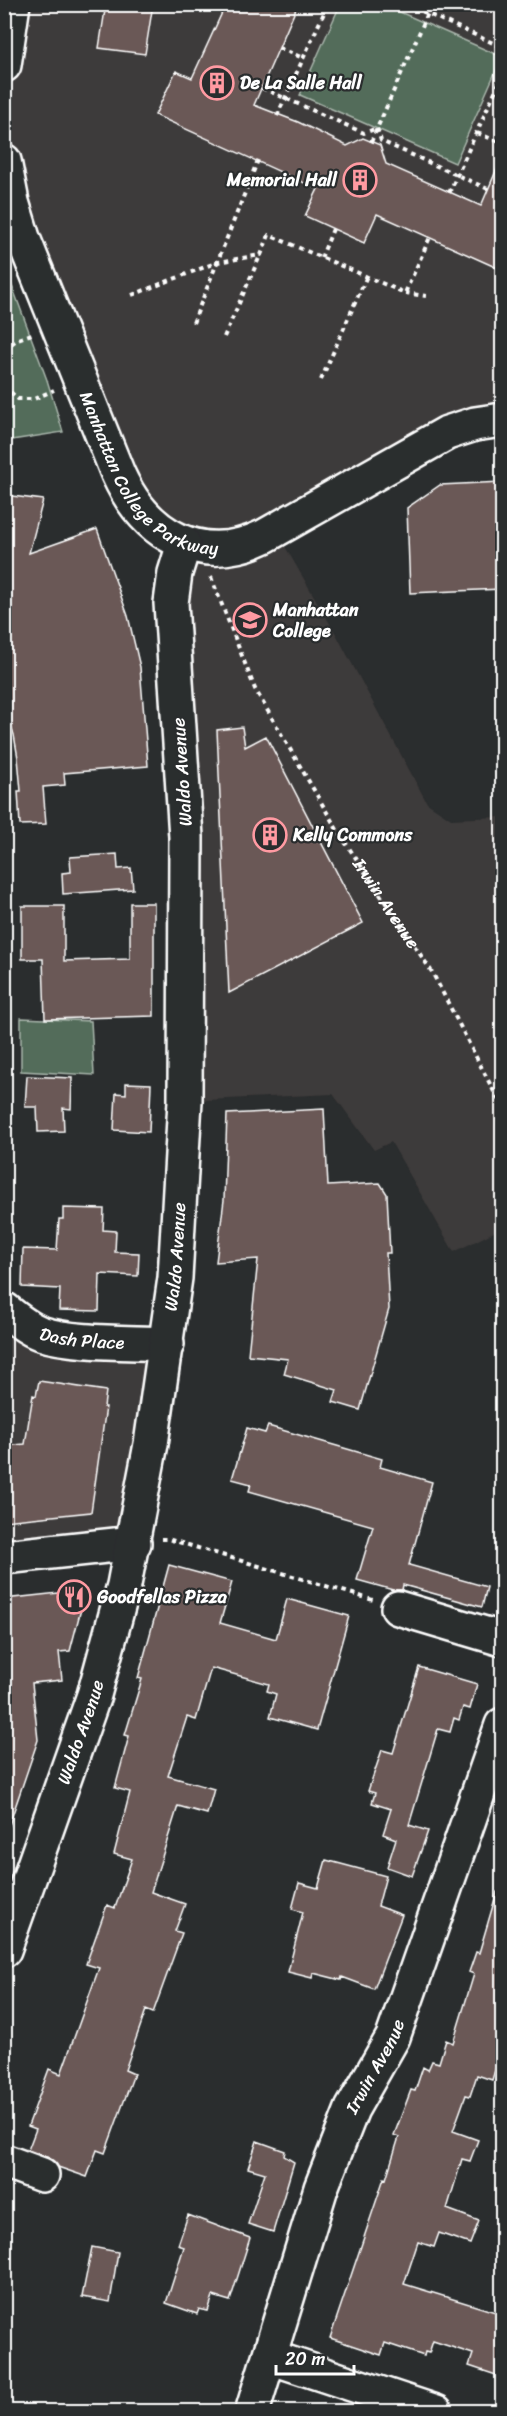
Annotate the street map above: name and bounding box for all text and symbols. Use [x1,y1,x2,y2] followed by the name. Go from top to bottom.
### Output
[199,65,235,101] building icon: De La Salle Hall
[240,67,362,99] place label: De La Salle Hall
[342,162,378,198] building icon: Memorial Hall
[226,164,338,196] place label: Memorial Hall
[70,386,219,564] street label: Manhattan College Parkway
[272,594,359,647] place label: Manhattan College
[232,602,268,638] school or university icon: Manhattan College
[162,717,202,827] street label: Waldo Avenue
[252,817,288,853] building icon: Kelly Commons
[292,819,413,851] place label: Kelly Commons
[343,851,429,956] street label: Irwin Avenue
[154,1201,195,1313] street label: Waldo Avenue
[36,1318,125,1359] street label: Dash Place
[56,1579,92,1615] restaurant icon: Goodfellas Pizza
[96,1581,228,1613] place label: Goodfellas Pizza
[48,1676,113,1789] street label: Waldo Avenue
[336,2015,414,2121] street label: Irwin Avenue
[276,2338,354,2376] scale bar
[285,2343,325,2375] text: 20 m

